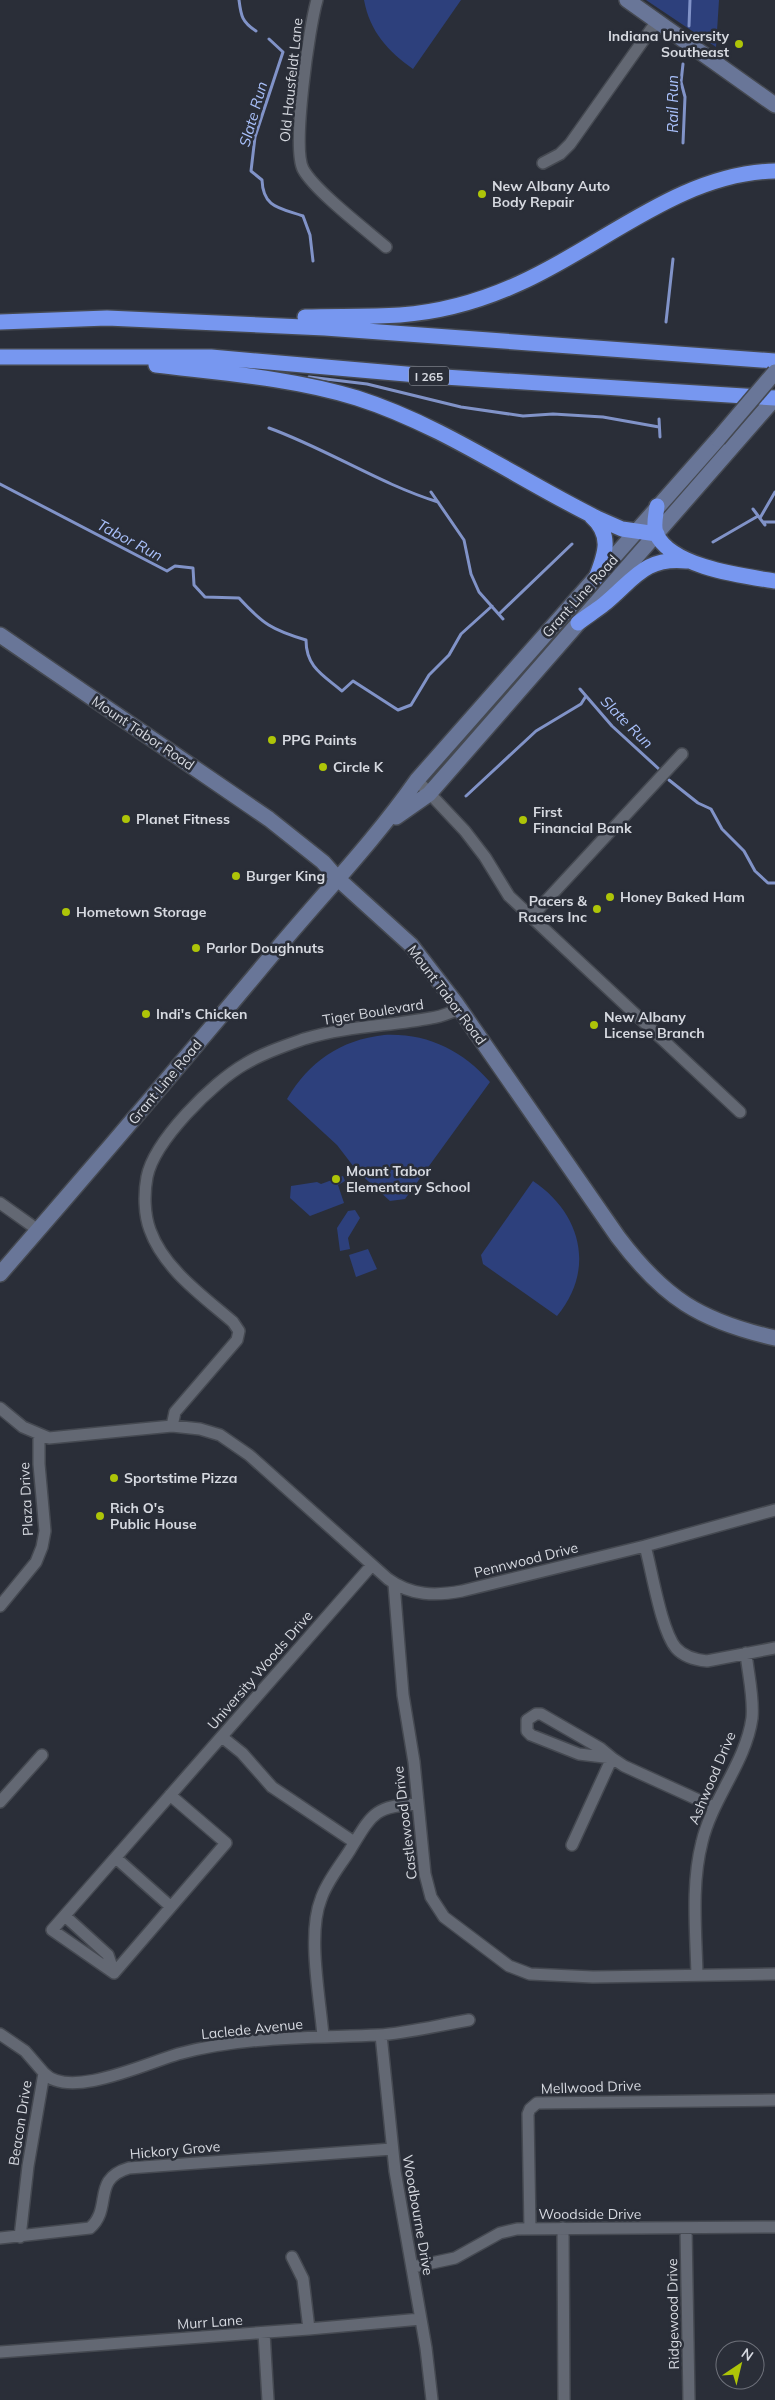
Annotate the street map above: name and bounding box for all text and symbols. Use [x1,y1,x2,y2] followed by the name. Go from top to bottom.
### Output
[276,17,306,143] street label: Old Hausfeldt Lane
[608,27,730,61] place label: Indiana University Southeast
[733,38,745,50] marker: Indiana University Southeast
[663,75,682,133] water label: Rail Run
[235,79,271,149] water label: Slate Run
[492,177,610,211] place label: New Albany Auto Body Repair
[476,188,488,200] marker: New Albany Auto Body Repair
[409,366,449,386] road number: I 265
[94,515,166,565] water label: Tabor Run
[538,551,622,641] street label: Grant Line Road
[88,692,198,774] street label: Mount Tabor Road
[597,692,658,753] water label: Slate Run
[282,731,357,749] place label: PPG Paints
[266,734,278,746] marker: PPG Paints
[333,758,384,776] place label: Circle K
[317,761,329,773] marker: Circle K
[533,803,632,837] place label: First Financial Bank
[136,810,230,828] place label: Planet Fitness
[120,813,132,825] marker: Planet Fitness
[517,814,529,826] marker: First Financial Bank
[246,867,325,885] place label: Burger King
[230,870,242,882] marker: Burger King
[620,888,745,906] place label: Honey Baked Ham
[604,891,616,903] marker: Honey Baked Ham
[518,892,587,926] place label: Pacers & Racers Inc
[76,903,207,921] place label: Hometown Storage
[591,903,603,915] marker: Pacers & Racers Inc
[60,906,72,918] marker: Hometown Storage
[206,939,324,957] place label: Parlor Doughnuts
[190,942,202,954] marker: Parlor Doughnuts
[404,942,490,1048] street label: Mount Tabor Road
[321,995,425,1029] street label: Tiger Boulevard
[156,1005,247,1023] place label: Indi's Chicken
[140,1008,152,1020] marker: Indi's Chicken
[604,1008,705,1042] place label: New Albany License Branch
[588,1019,600,1031] marker: New Albany License Branch
[124,1036,206,1128] street label: Grant Line Road
[346,1162,470,1196] place label: Mount Tabor Elementary School
[330,1173,342,1185] marker: Mount Tabor Elementary School
[15,1462,37,1536] street label: Plaza Drive
[124,1469,238,1487] place label: Sportstime Pizza
[108,1472,120,1484] marker: Sportstime Pizza
[110,1499,197,1533] place label: Rich O's Public House
[94,1510,106,1522] marker: Rich O's Public House
[472,1538,580,1582] street label: Pennwood Drive
[203,1607,317,1733] street label: University Woods Drive
[684,1729,740,1827] street label: Ashwood Drive
[389,1765,421,1881] street label: Castlewood Drive
[200,2015,304,2043] street label: Laclede Avenue
[541,2076,641,2098] street label: Mellwood Drive
[4,2079,36,2167] street label: Beacon Drive
[129,2137,221,2163] street label: Hickory Grove
[399,2153,437,2277] street label: Woodbourne Drive
[539,2205,641,2223] street label: Woodside Drive
[663,2258,683,2370] street label: Ridgewood Drive
[177,2311,243,2333] street label: Murr Lane
[715,2340,765,2390] north arrow
[738,2344,757,2365] text: N

